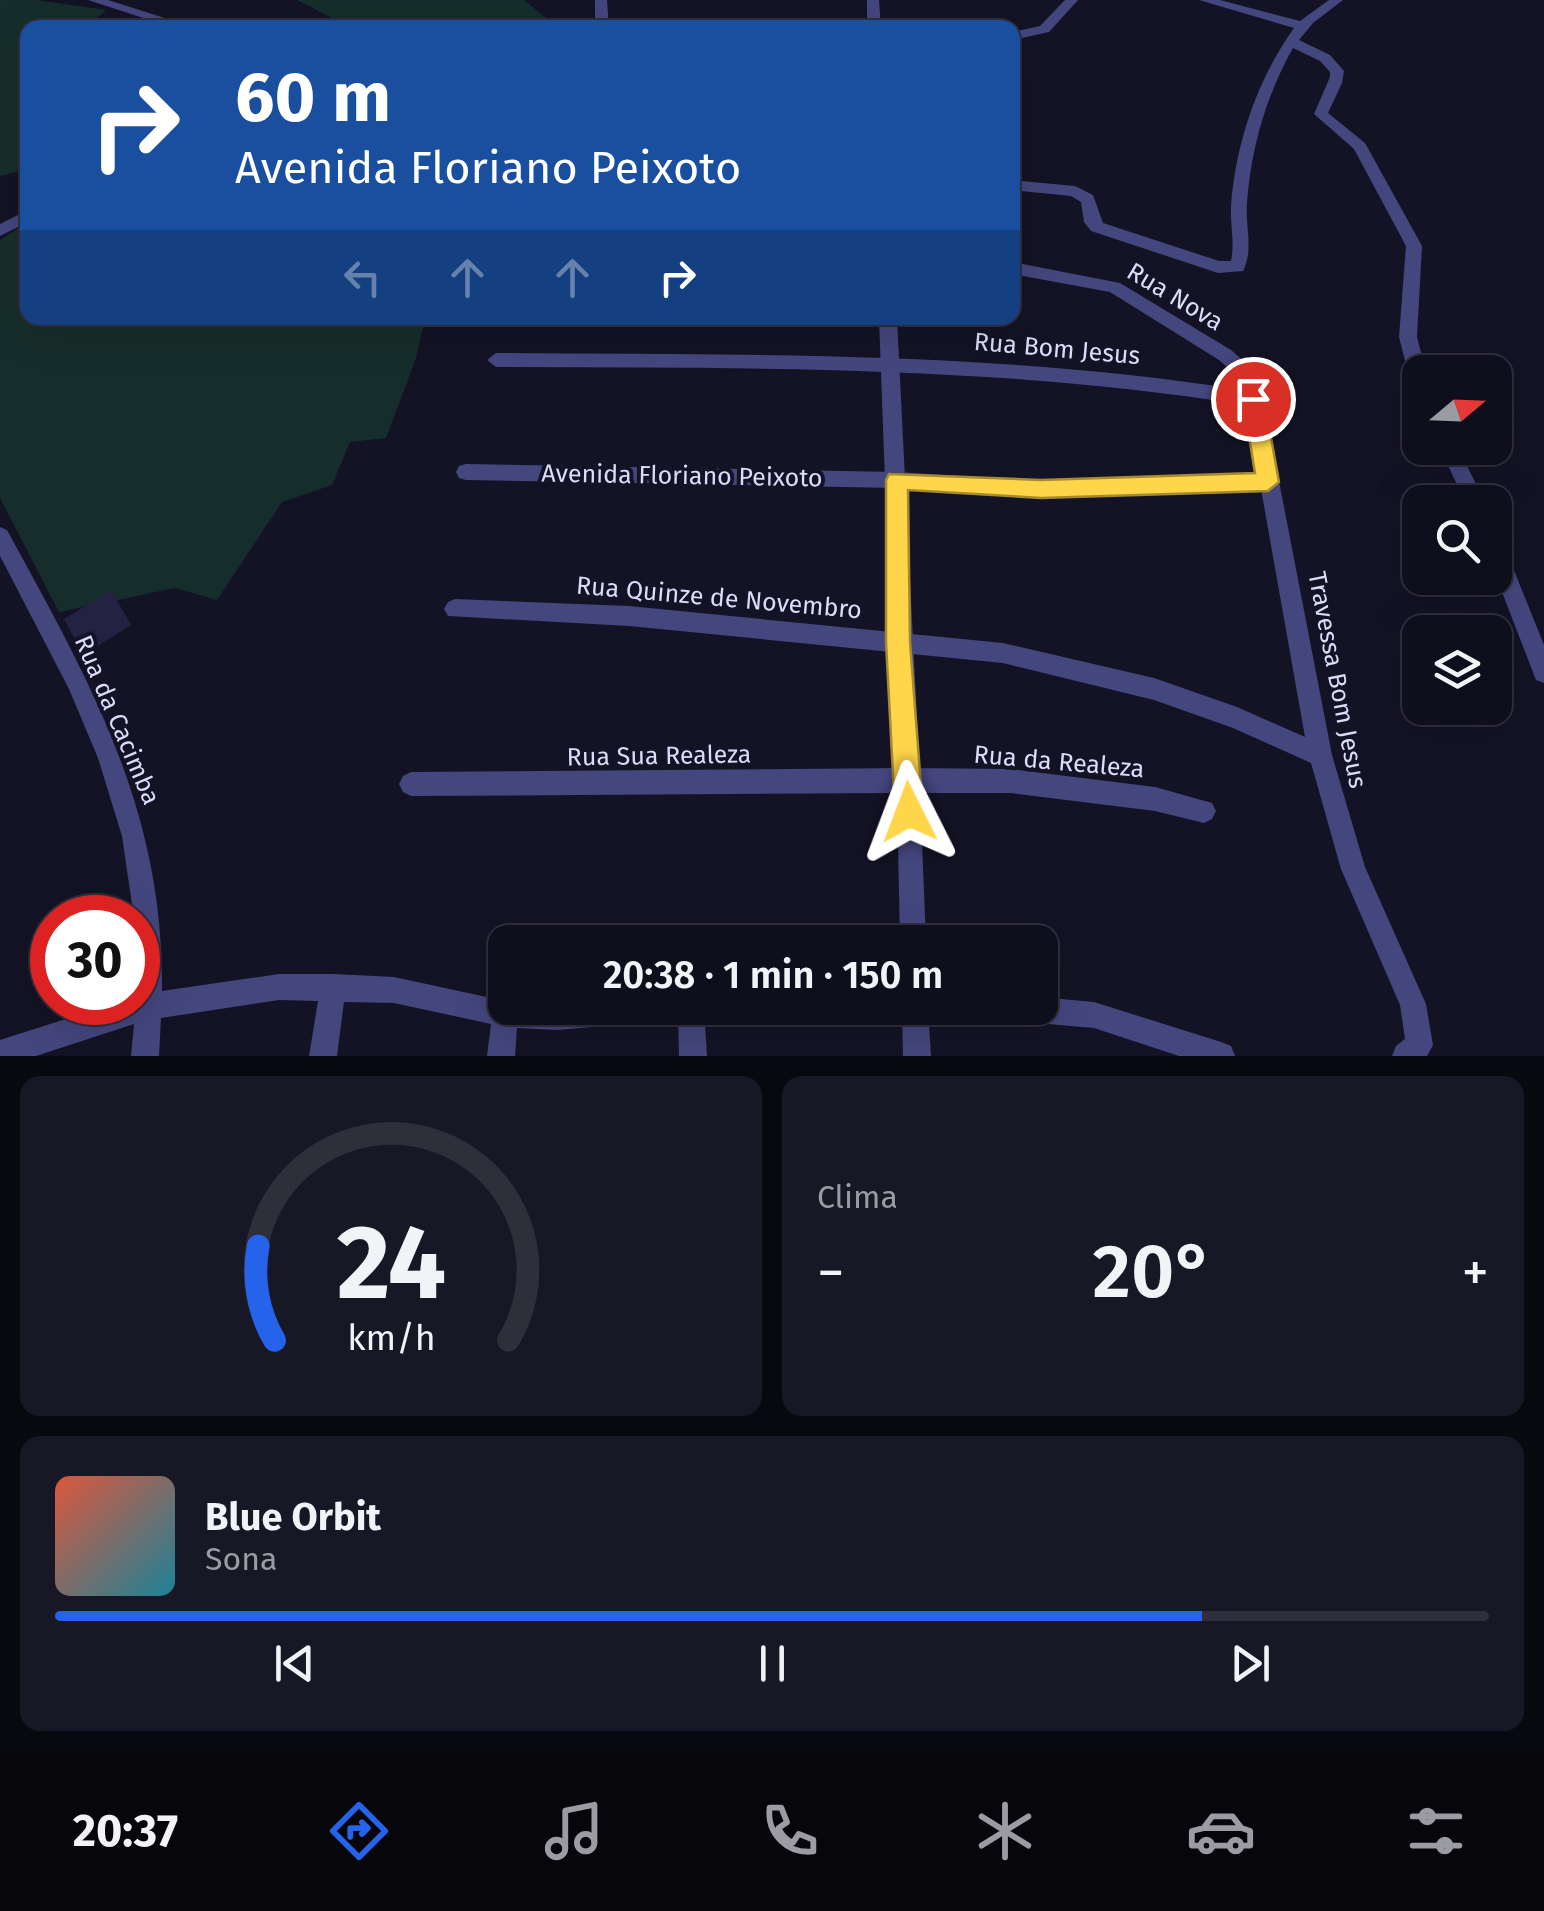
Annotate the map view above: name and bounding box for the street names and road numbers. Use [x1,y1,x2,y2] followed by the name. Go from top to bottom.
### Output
[1121,257,1229,337] street label: Rua Nova
[973,327,1141,371] street label: Rua Bom Jesus
[541,459,823,493] street label: Avenida Floriano Peixoto
[1301,569,1373,791] street label: Travessa Bom Jesus
[575,571,863,625] street label: Rua Quinze de Novembro
[68,631,166,809] street label: Rua da Cacimba
[566,739,752,773] street label: Rua Sua Realeza
[972,740,1146,784] street label: Rua da Realeza

